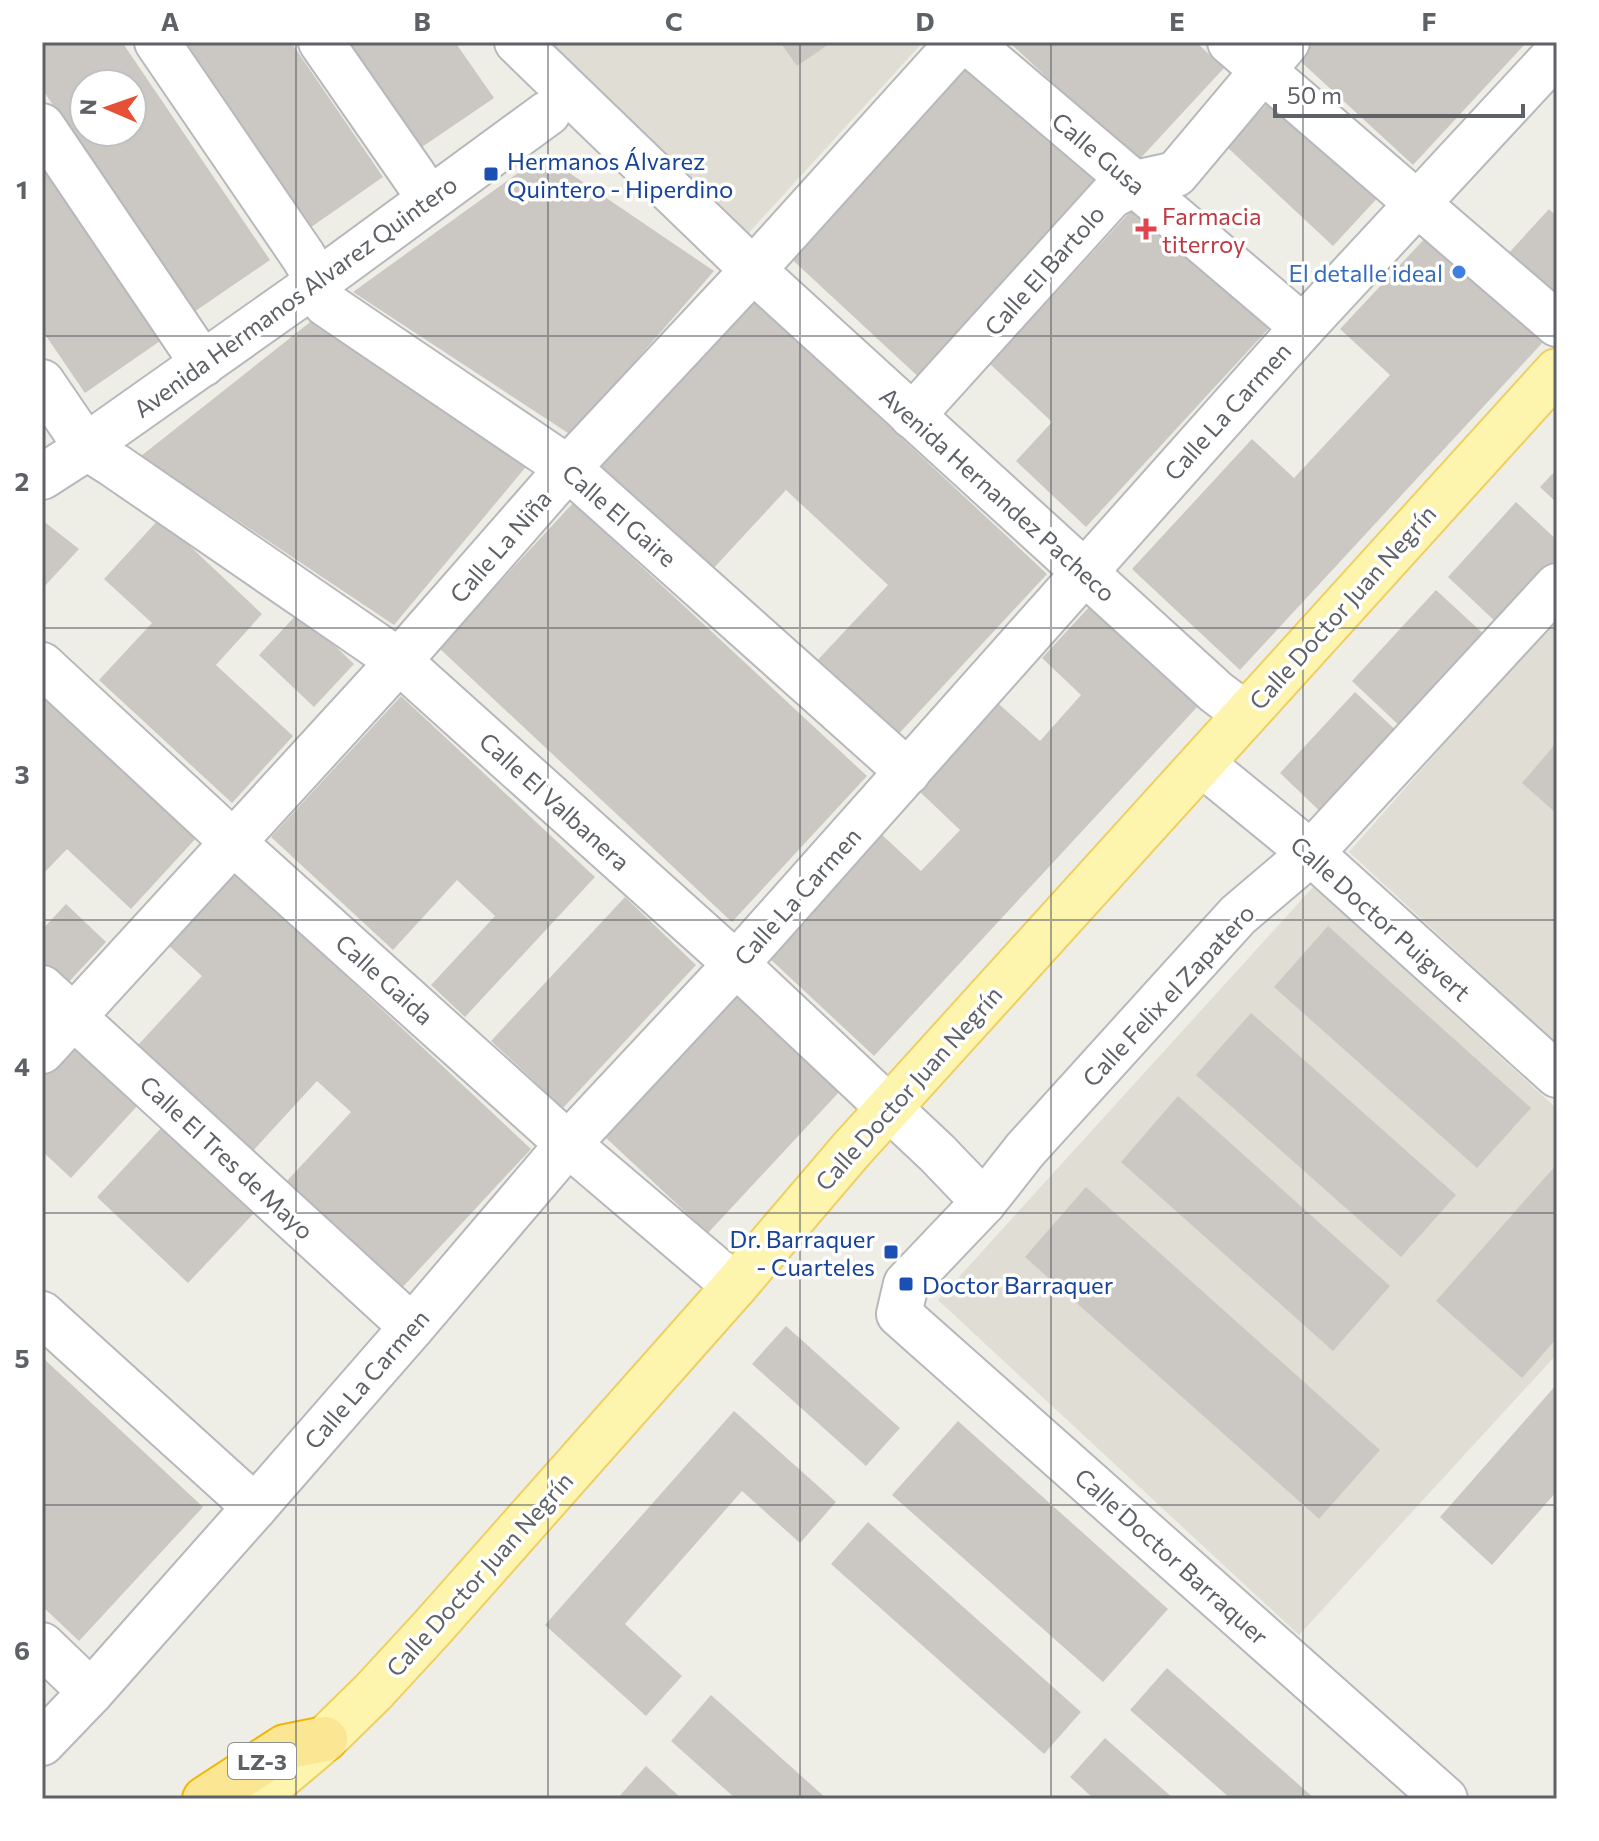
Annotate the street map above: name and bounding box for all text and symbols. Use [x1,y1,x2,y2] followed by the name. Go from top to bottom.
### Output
[161,5,180,36] text: A
[413,5,431,36] text: B
[665,5,683,36] text: C
[915,5,935,36] text: D
[1169,5,1185,36] text: E
[1421,5,1437,36] text: F
[68,68,148,148] north arrow
[1275,68,1523,118] scale bar
[1287,80,1342,109] text: 50 m
[74,99,101,116] text: N
[1046,106,1152,200] street label: Calle Gusa
[507,146,733,203] place label: Hermanos Álvarez Quintero - Hiperdino
[482,165,500,183] marker: Hermanos Álvarez Quintero - Hiperdino
[128,169,462,423] street label: Avenida Hermanos Alvarez Quintero
[16,173,28,204] text: 1
[978,199,1110,341] street label: Calle El Bartolo
[1162,201,1262,258] place label: Farmacia titerroy
[1137,220,1155,238] marker: Farmacia titerroy
[1289,258,1443,287] place label: El detalle ideal
[1450,263,1468,281] marker: El detalle ideal
[1158,336,1296,486] street label: Calle La Carmen
[874,381,1122,607] street label: Avenida Hernandez Pacheco
[557,458,683,572] street label: Calle El Gaire
[15,465,29,496] text: 2
[443,484,557,608] street label: Calle La Niña
[1243,499,1441,715] street label: Calle Doctor Juan Negrín
[474,726,636,876] street label: Calle El Valbanera
[14,758,30,789] text: 3
[728,821,866,971] street label: Calle La Carmen
[1285,830,1477,1007] street label: Calle Doctor Puigvert
[1076,898,1260,1092] street label: Calle Felix el Zapatero
[330,928,440,1030] street label: Calle Gaida
[809,980,1007,1196] street label: Calle Doctor Juan Negrín
[14,1050,30,1081] text: 4
[134,1069,320,1245] street label: Calle El Tres de Mayo
[729,1224,875,1281] place label: Dr. Barraquer - Cuarteles
[882,1243,900,1261] marker: Dr. Barraquer - Cuarteles
[922,1270,1114,1299] place label: Doctor Barraquer
[897,1275,915,1293] marker: Doctor Barraquer
[298,1303,434,1455] street label: Calle La Carmen
[14,1342,30,1373] text: 5
[1070,1462,1275,1651] street label: Calle Doctor Barraquer
[380,1466,578,1682] street label: Calle Doctor Juan Negrín
[14,1634,30,1665] text: 6
[228,1743,296,1779] road number: LZ-3

